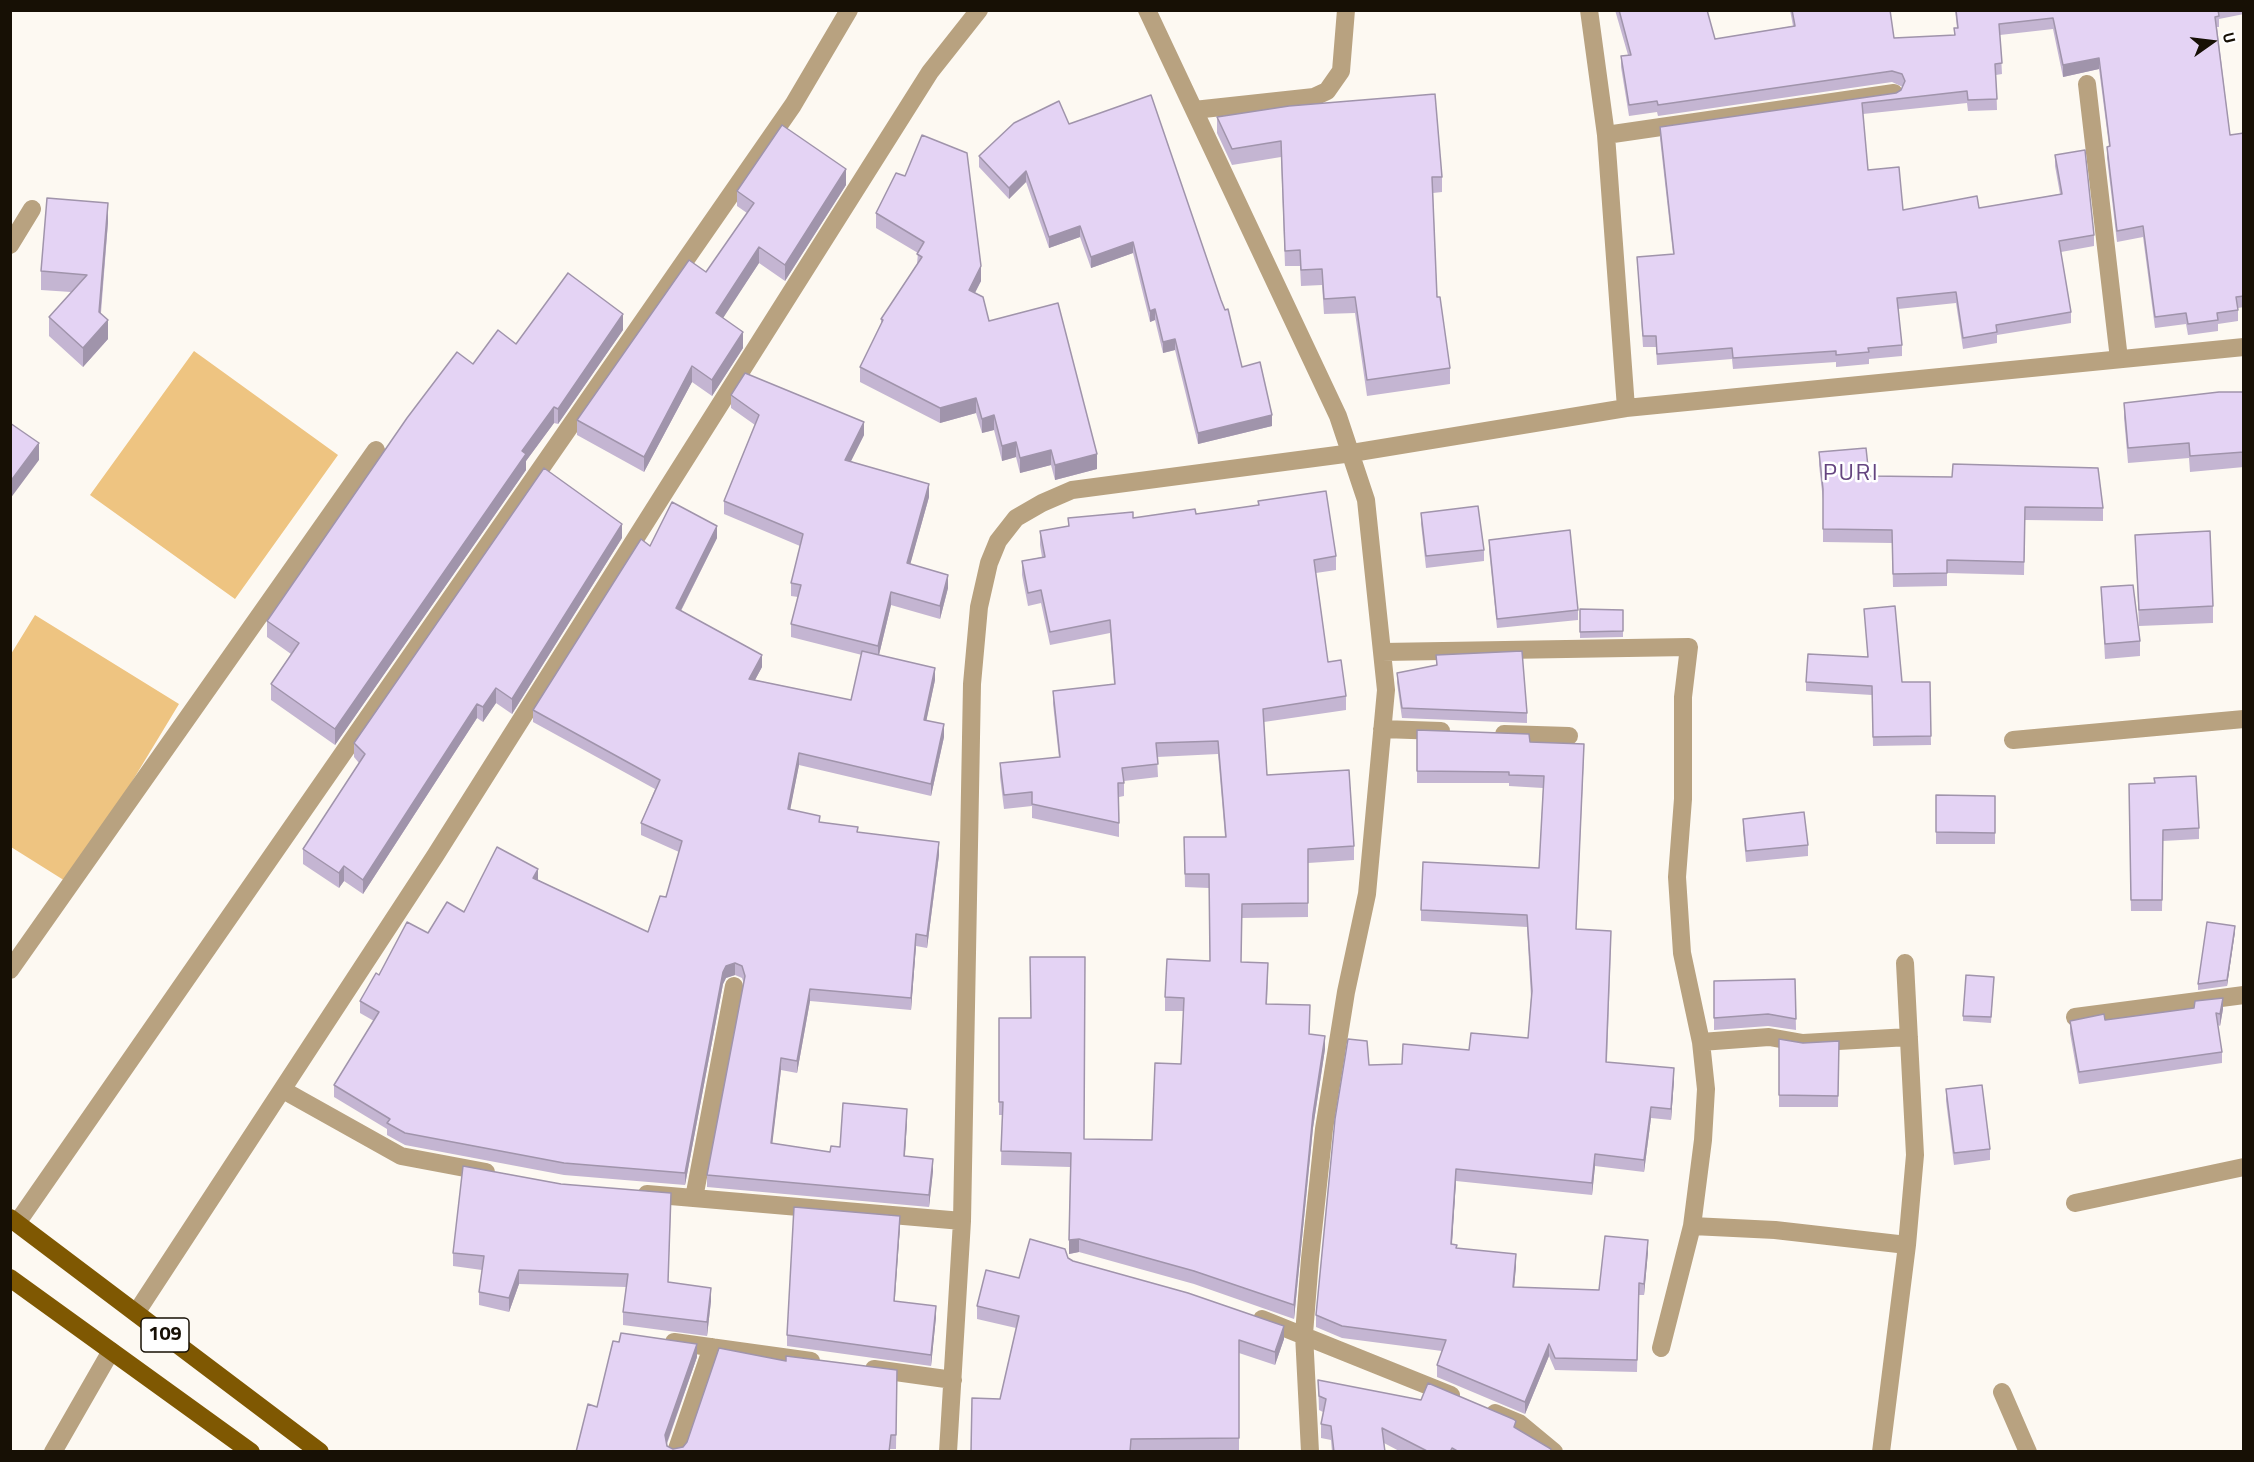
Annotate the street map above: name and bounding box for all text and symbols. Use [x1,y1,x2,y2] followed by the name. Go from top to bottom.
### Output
[2182,12,2242,72] north arrow
[2217,30,2242,46] text: U
[1823,460,1879,488] district label: PURI
[141,1318,189,1352] road number: 109

